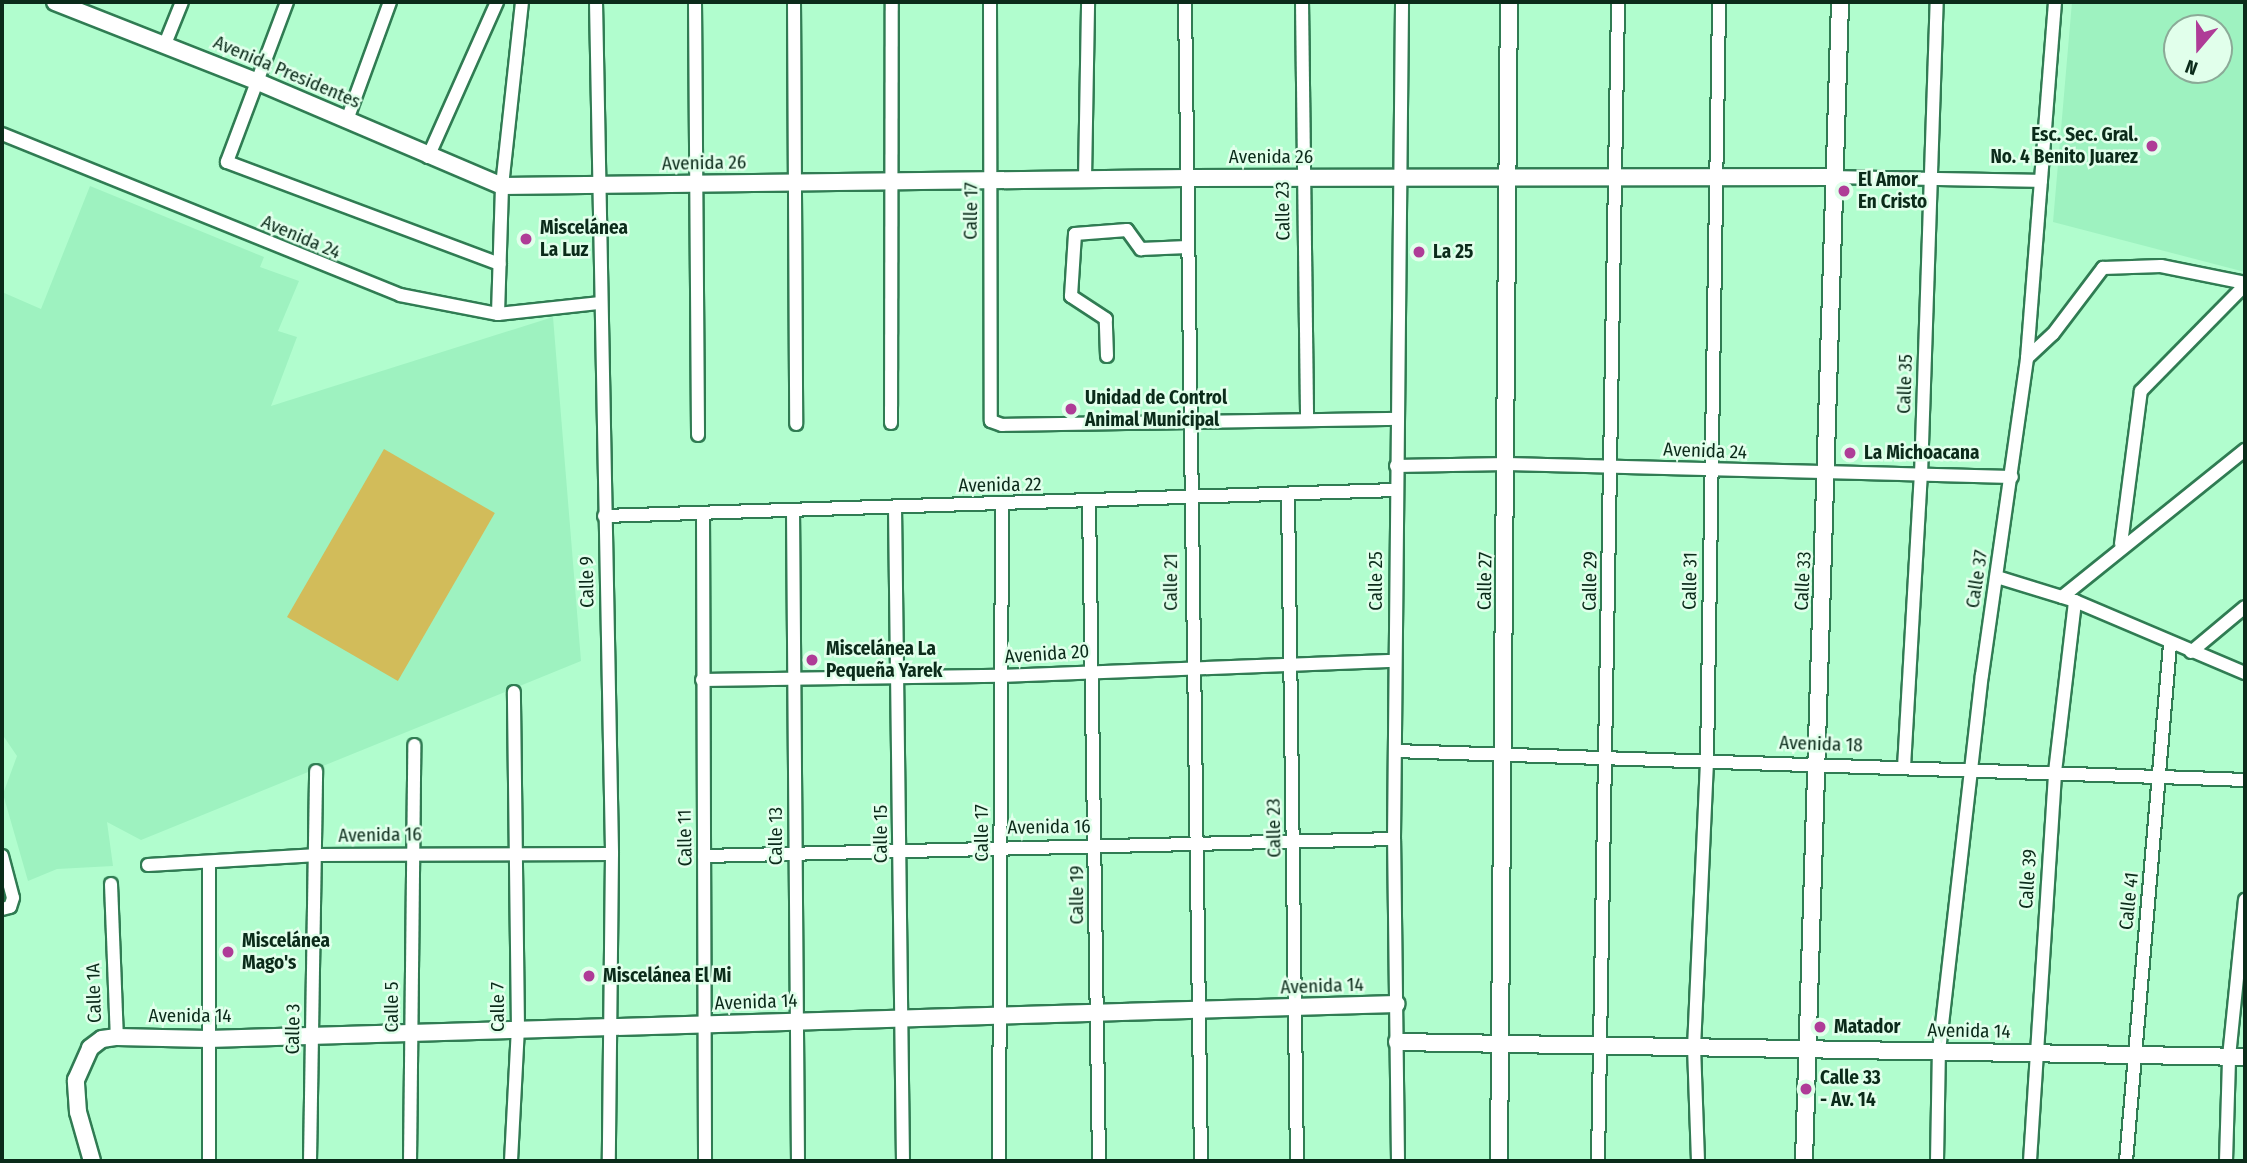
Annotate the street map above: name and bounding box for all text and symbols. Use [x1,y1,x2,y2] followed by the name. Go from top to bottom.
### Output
[2163,14,2233,84] north arrow
[210,31,364,113] street label: Avenida Presidentes
[2182,55,2201,80] text: N
[1990,124,2138,168] place label: Esc. Sec. Gral. No. 4 Benito Juarez
[2144,138,2160,154] marker: Esc. Sec. Gral. No. 4 Benito Juarez
[1229,146,1313,168] street label: Avenida 26
[662,151,746,175] street label: Avenida 26
[1858,169,1927,213] place label: El Amor En Cristo
[1271,181,1295,241] street label: Calle 23
[959,182,983,240] street label: Calle 17
[1836,183,1852,199] marker: El Amor En Cristo
[258,210,344,264] street label: Avenida 24
[540,217,628,261] place label: Miscelánea La Luz
[518,231,534,247] marker: Miscelánea La Luz
[1433,241,1473,263] place label: La 25
[1411,244,1427,260] marker: La 25
[1893,354,1917,414] street label: Calle 35
[1085,387,1227,431] place label: Unidad de Control Animal Municipal
[1063,401,1079,417] marker: Unidad de Control Animal Municipal
[1663,438,1747,464] street label: Avenida 24
[1864,442,1979,464] place label: La Michoacana
[1842,445,1858,461] marker: La Michoacana
[958,473,1042,497] street label: Avenida 22
[1961,548,1993,610] street label: Calle 37
[1365,551,1387,611] street label: Calle 25
[1578,551,1602,611] street label: Calle 29
[1790,551,1816,611] street label: Calle 33
[1473,552,1497,610] street label: Calle 27
[1678,552,1702,610] street label: Calle 31
[1160,553,1182,611] street label: Calle 21
[575,556,599,608] street label: Calle 9
[826,638,942,682] place label: Miscelánea La Pequeña Yarek
[1004,640,1090,668] street label: Avenida 20
[804,652,820,668] marker: Miscelánea La Pequeña Yarek
[1779,731,1863,757] street label: Avenida 18
[1262,798,1286,858] street label: Calle 23
[971,804,993,862] street label: Calle 17
[870,805,892,863] street label: Calle 15
[765,807,787,865] street label: Calle 13
[673,809,697,867] street label: Calle 11
[1007,815,1091,839] street label: Avenida 16
[338,823,422,847] street label: Avenida 16
[2015,848,2041,910] street label: Calle 39
[1066,865,1088,925] street label: Calle 19
[2115,871,2143,931] street label: Calle 41
[242,930,330,974] place label: Miscelánea Mago's
[220,944,236,960] marker: Miscelánea Mago's
[82,963,106,1023] street label: Calle 1A
[603,965,731,987] place label: Miscelánea El Mi
[581,968,597,984] marker: Miscelánea El Mi
[1280,973,1364,999] street label: Avenida 14
[381,981,403,1033] street label: Calle 5
[487,982,509,1032] street label: Calle 7
[714,989,798,1015] street label: Avenida 14
[281,1003,305,1055] street label: Calle 3
[148,1005,232,1027] street label: Avenida 14
[1834,1016,1901,1038] place label: Matador
[1812,1019,1828,1035] marker: Matador
[1927,1019,2011,1043] street label: Avenida 14
[1820,1067,1881,1111] place label: Calle 33 - Av. 14
[1798,1081,1814,1097] marker: Calle 33 - Av. 14

